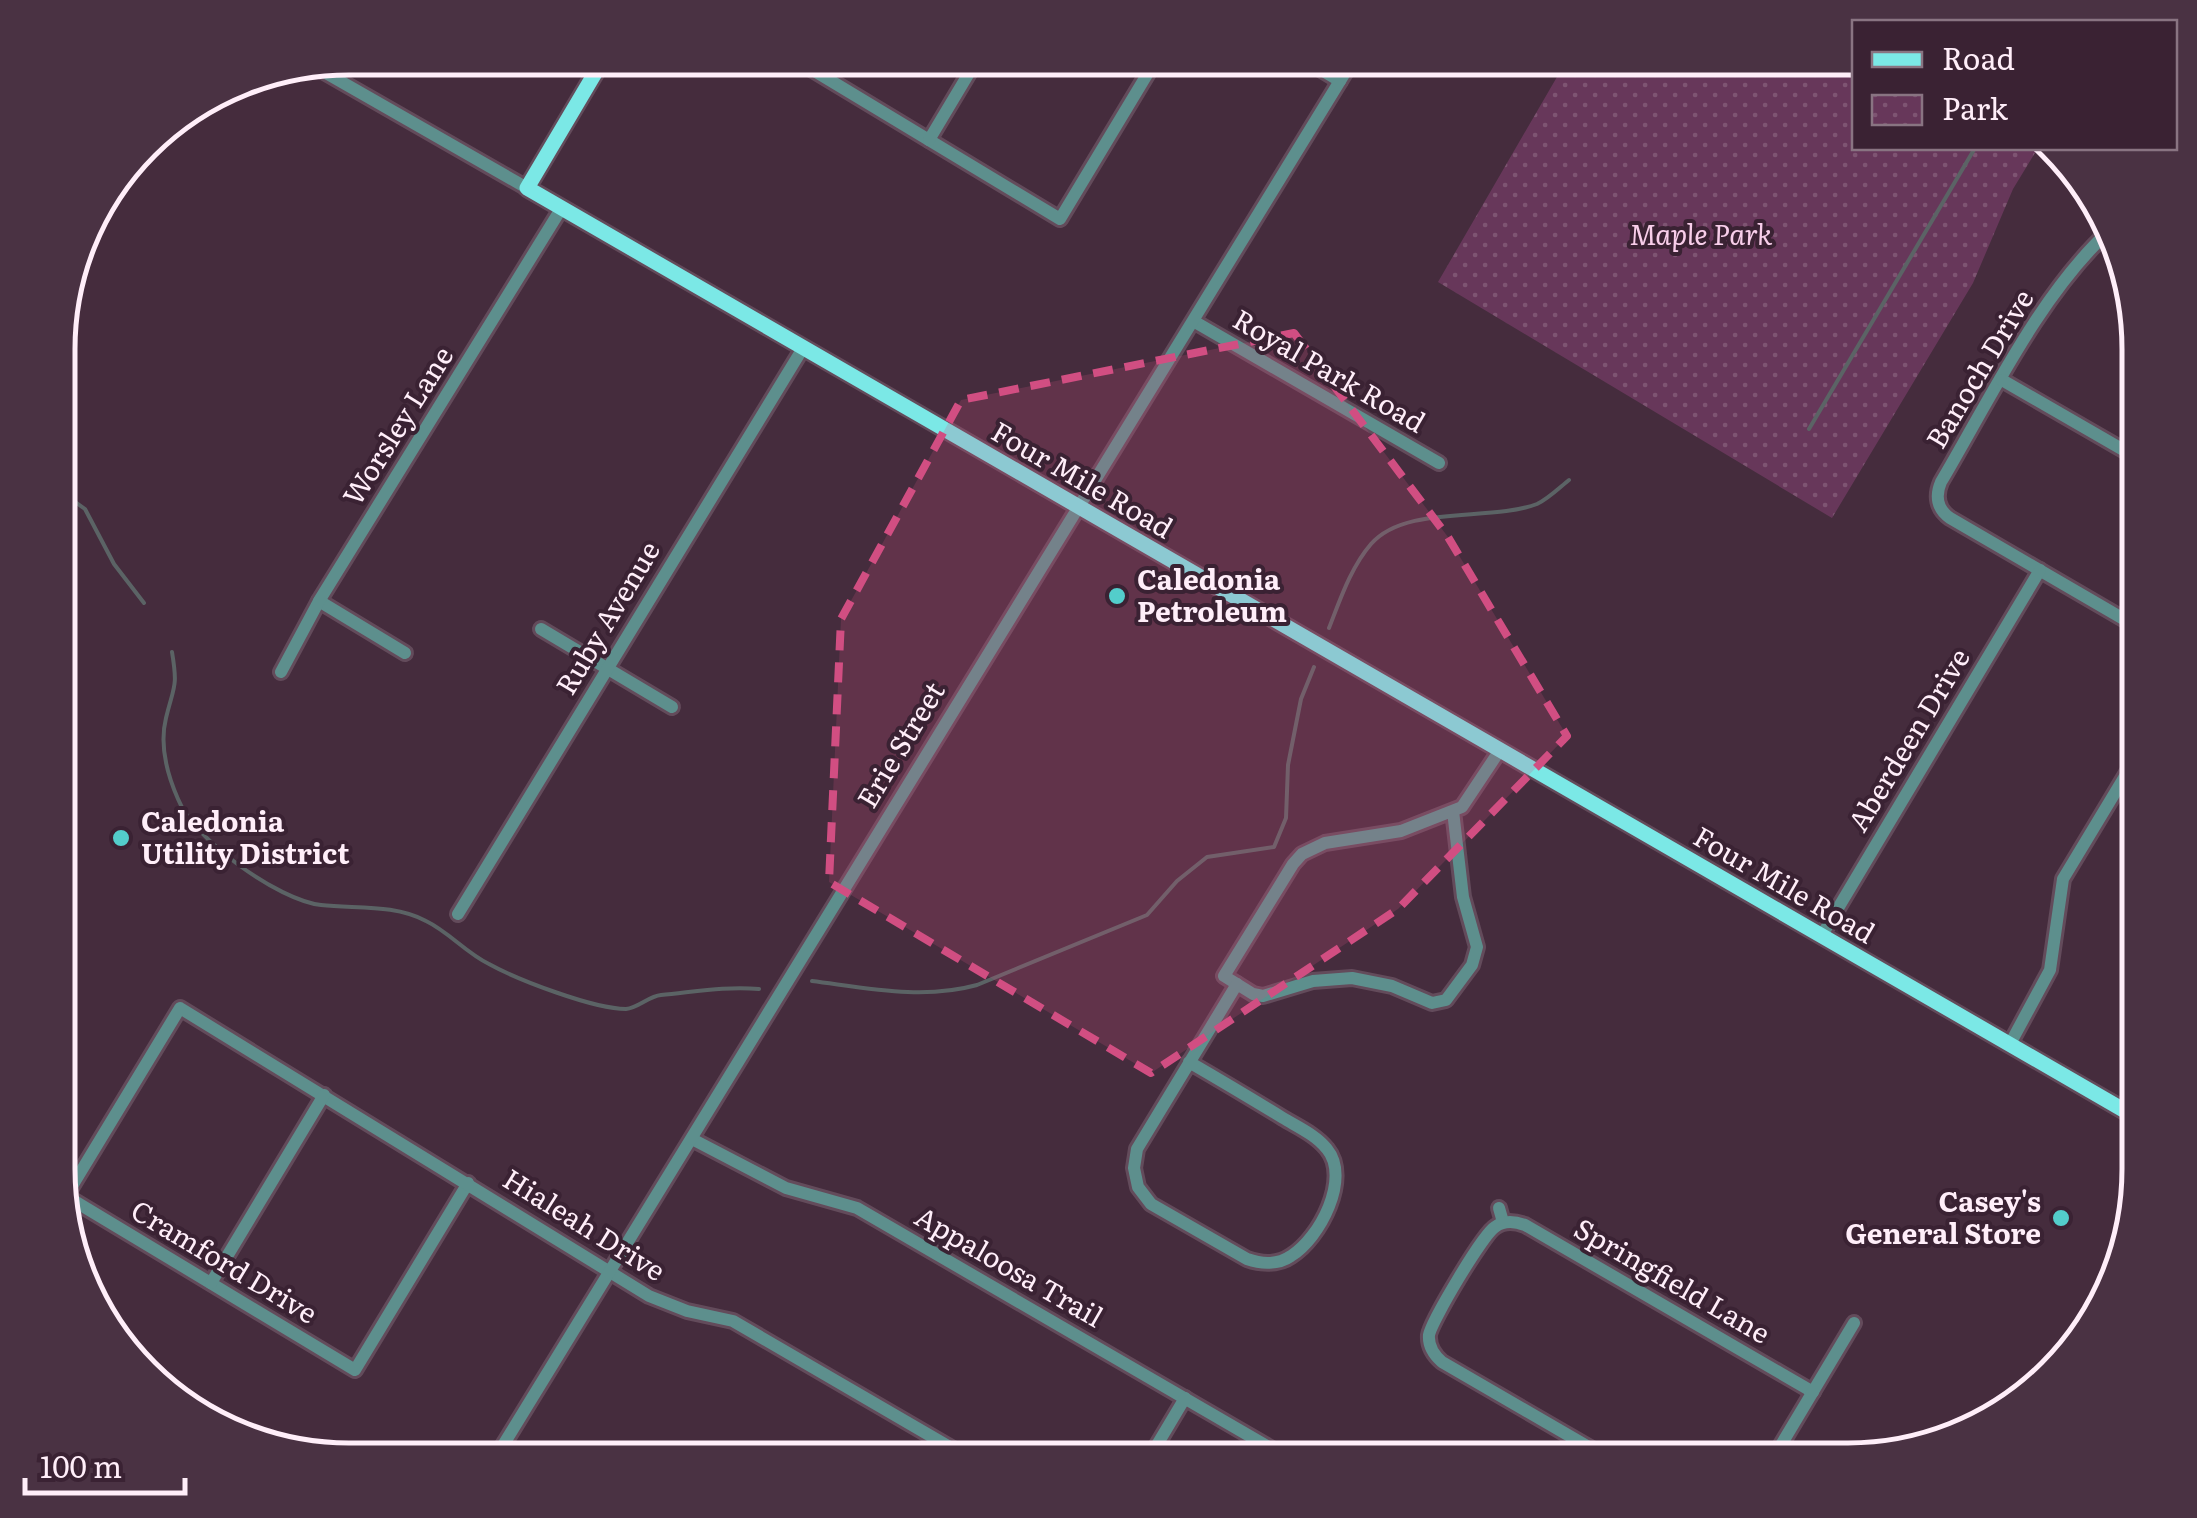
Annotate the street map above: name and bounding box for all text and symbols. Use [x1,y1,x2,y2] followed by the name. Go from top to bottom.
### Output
[1852,20,2177,150] legend
[1942,35,2015,79] text: Road
[1942,85,2009,129] text: Park
[1630,212,1773,254] park label: Maple Park
[1914,280,2043,456] street label: Banoch Drive
[1226,297,1434,441] street label: Royal Park Road
[331,337,462,513] street label: Worsley Lane
[984,409,1182,547] street label: Four Mile Road
[544,532,669,702] street label: Ruby Avenue
[1137,557,1287,631] place label: Caledonia Petroleum
[1106,585,1128,607] marker: Caledonia Petroleum
[1836,639,1979,839] street label: Aberdeen Drive
[845,672,954,815] street label: Erie Street
[141,799,350,873] place label: Caledonia Utility District
[1686,814,1884,952] street label: Four Mile Road
[110,827,132,849] marker: Caledonia Utility District
[496,1157,674,1290] street label: Hialeah Drive
[1845,1179,2041,1253] place label: Casey's General Store
[124,1188,326,1333] street label: Cramford Drive
[908,1194,1112,1336] street label: Appaloosa Trail
[1567,1206,1779,1352] street label: Springfield Lane
[2050,1207,2072,1229] marker: Casey's General Store
[25,1433,185,1495] scale bar
[40,1443,122,1487] text: 100 m

